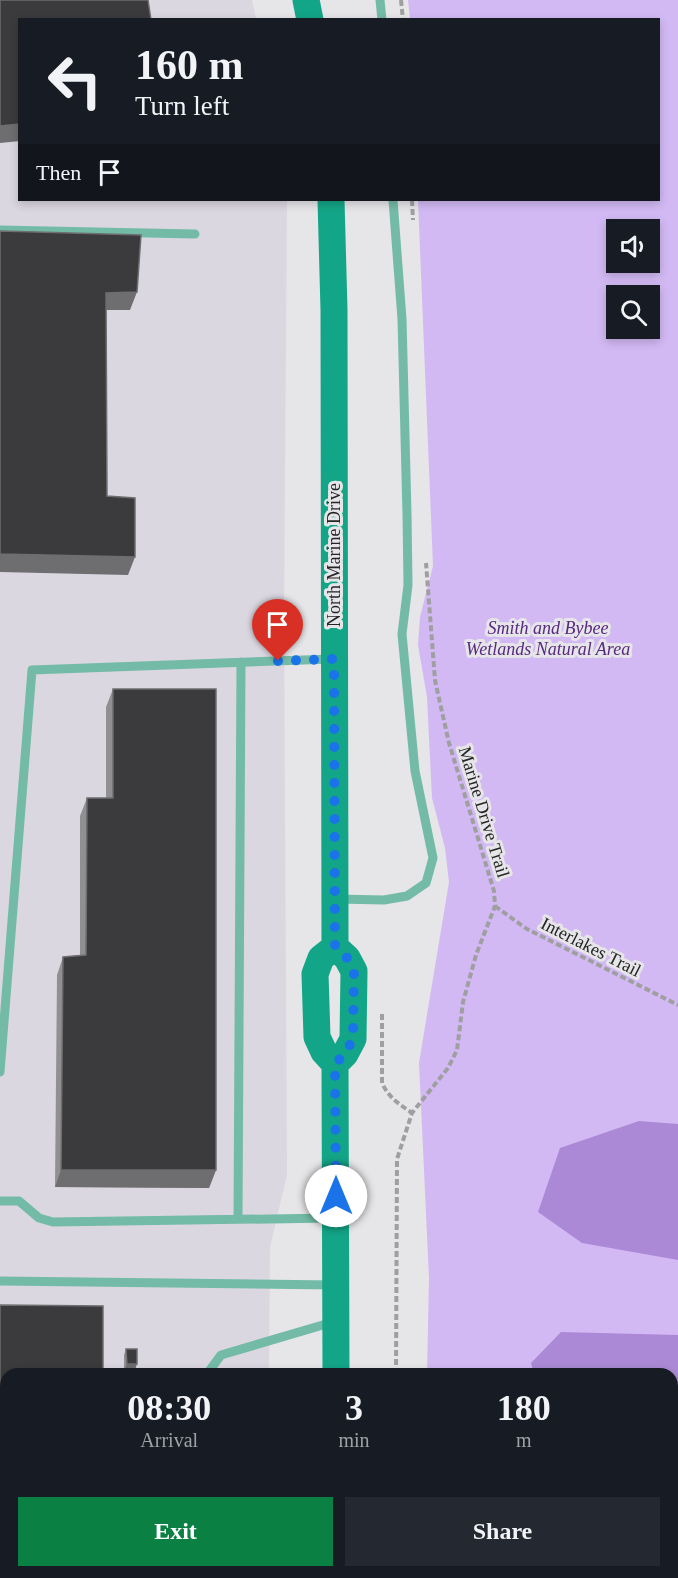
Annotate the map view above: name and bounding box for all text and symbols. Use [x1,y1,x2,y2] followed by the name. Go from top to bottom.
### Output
[36,42,114,120] icon: left
[135,42,244,88] text: 160 m
[135,91,229,121] text: Turn left
[93,156,126,189] icon: arrive
[36,160,81,185] text: Then
[606,219,660,339] map controls
[606,219,660,273] button: sound
[606,285,660,339] button: search
[324,483,344,627] street label: North Marine Drive
[252,599,303,661] pin
[261,608,294,641] icon: arrive
[466,618,630,659] park label: Smith and Bybee Wetlands Natural Area
[455,744,513,880] street label: Marine Drive Trail
[538,913,644,981] street label: Interlakes Trail
[304,1164,368,1228] position arrow
[127,1388,211,1428] text: 08:30
[345,1388,363,1428] text: 3
[497,1388,551,1428] text: 180
[140,1429,198,1451] text: Arrival
[338,1429,370,1451] text: min
[516,1429,532,1451] text: m
[18,1497,333,1566] button: Exit
[345,1497,660,1566] button: Share

